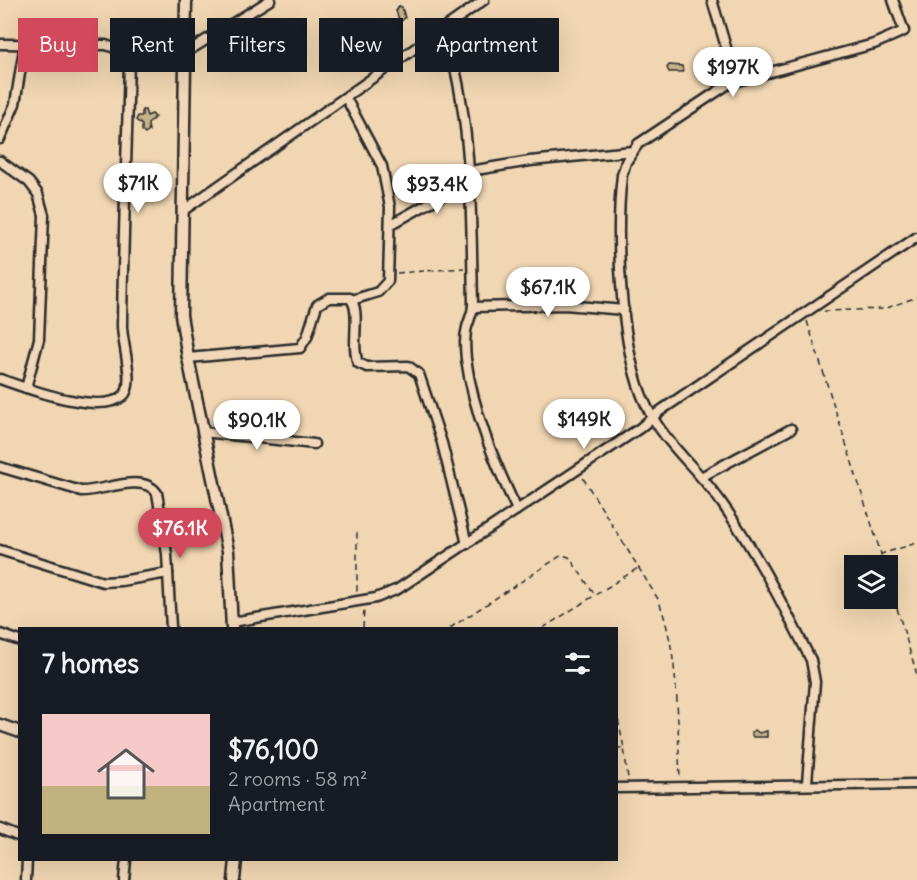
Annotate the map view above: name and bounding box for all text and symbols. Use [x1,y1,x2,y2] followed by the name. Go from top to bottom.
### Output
[18,18,98,72] chip: Buy
[110,18,195,72] chip: Rent
[207,18,307,72] chip: Filters
[319,18,403,72] chip: New
[415,18,559,72] chip: Apartment
[691,47,775,98] pin: $197K
[707,54,759,79] text: $197K
[102,163,174,214] pin: $71K
[388,164,486,215] pin: $93.4K
[117,170,159,195] text: $71K
[406,171,468,196] text: $93.4K
[499,267,597,318] pin: $67.1K
[520,274,576,299] text: $67.1K
[542,399,626,450] pin: $149K
[208,400,306,451] pin: $90.1K
[557,406,611,431] text: $149K
[227,407,287,432] text: $90.1K
[131,508,229,559] pin: $76.1K
[152,515,208,540] text: $76.1K
[844,555,898,609] map controls
[844,555,898,609] button: layers
[42,647,139,680] text: 7 homes
[561,647,594,680] icon: filters
[228,733,319,766] text: $76,100
[90,738,162,810] icon: home
[228,766,368,791] text: 2 rooms · 58 m²
[228,791,325,816] text: Apartment

